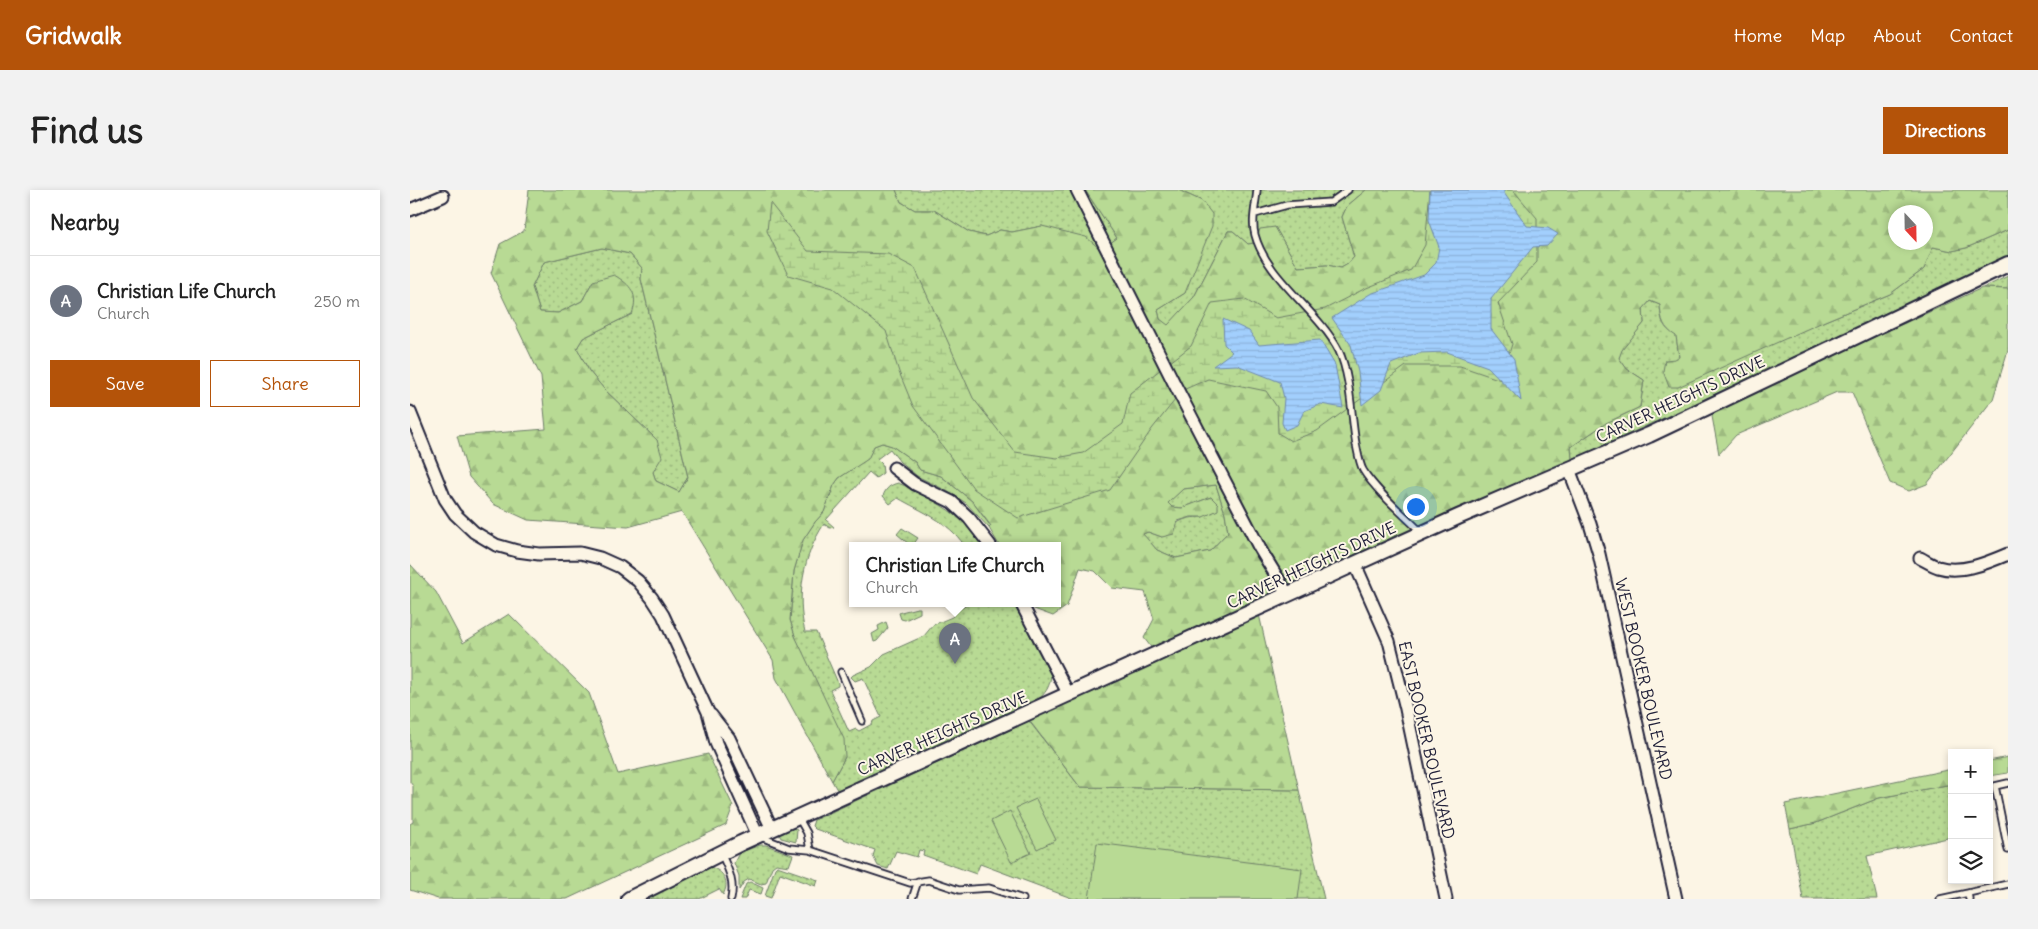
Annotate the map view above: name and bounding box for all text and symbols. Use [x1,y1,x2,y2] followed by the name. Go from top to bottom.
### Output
[25,20,122,50] text: Gridwalk
[1734,24,1782,47] text: Home
[1810,24,1845,47] text: Map
[1873,24,1921,47] text: About
[1949,24,2013,47] text: Contact
[1883,107,2008,154] button: Directions
[30,108,143,152] text: Find us
[1888,205,1933,250] north arrow
[50,209,120,236] text: Nearby
[97,279,276,303] text: Christian Life Church
[61,291,71,311] text: A
[314,291,360,311] text: 250 m
[97,303,150,323] text: Church
[1592,351,1768,447] street label: CARVER HEIGHTS DRIVE
[50,360,200,407] button: Save
[210,360,360,407] button: Share
[1403,494,1429,520] your location
[1223,517,1399,613] street label: CARVER HEIGHTS DRIVE
[849,542,1061,607] popup
[866,553,1044,577] text: Christian Life Church
[1611,576,1677,782] street label: WEST BOOKER BOULEVARD
[866,577,918,597] text: Church
[939,623,971,664] pin: A
[1394,639,1460,841] street label: EAST BOOKER BOULEVARD
[854,686,1030,780] street label: CARVER HEIGHTS DRIVE
[1948,749,1993,884] map controls
[1948,749,1993,794] button: +
[1948,794,1993,839] button: −
[1948,839,1993,884] button: layers

